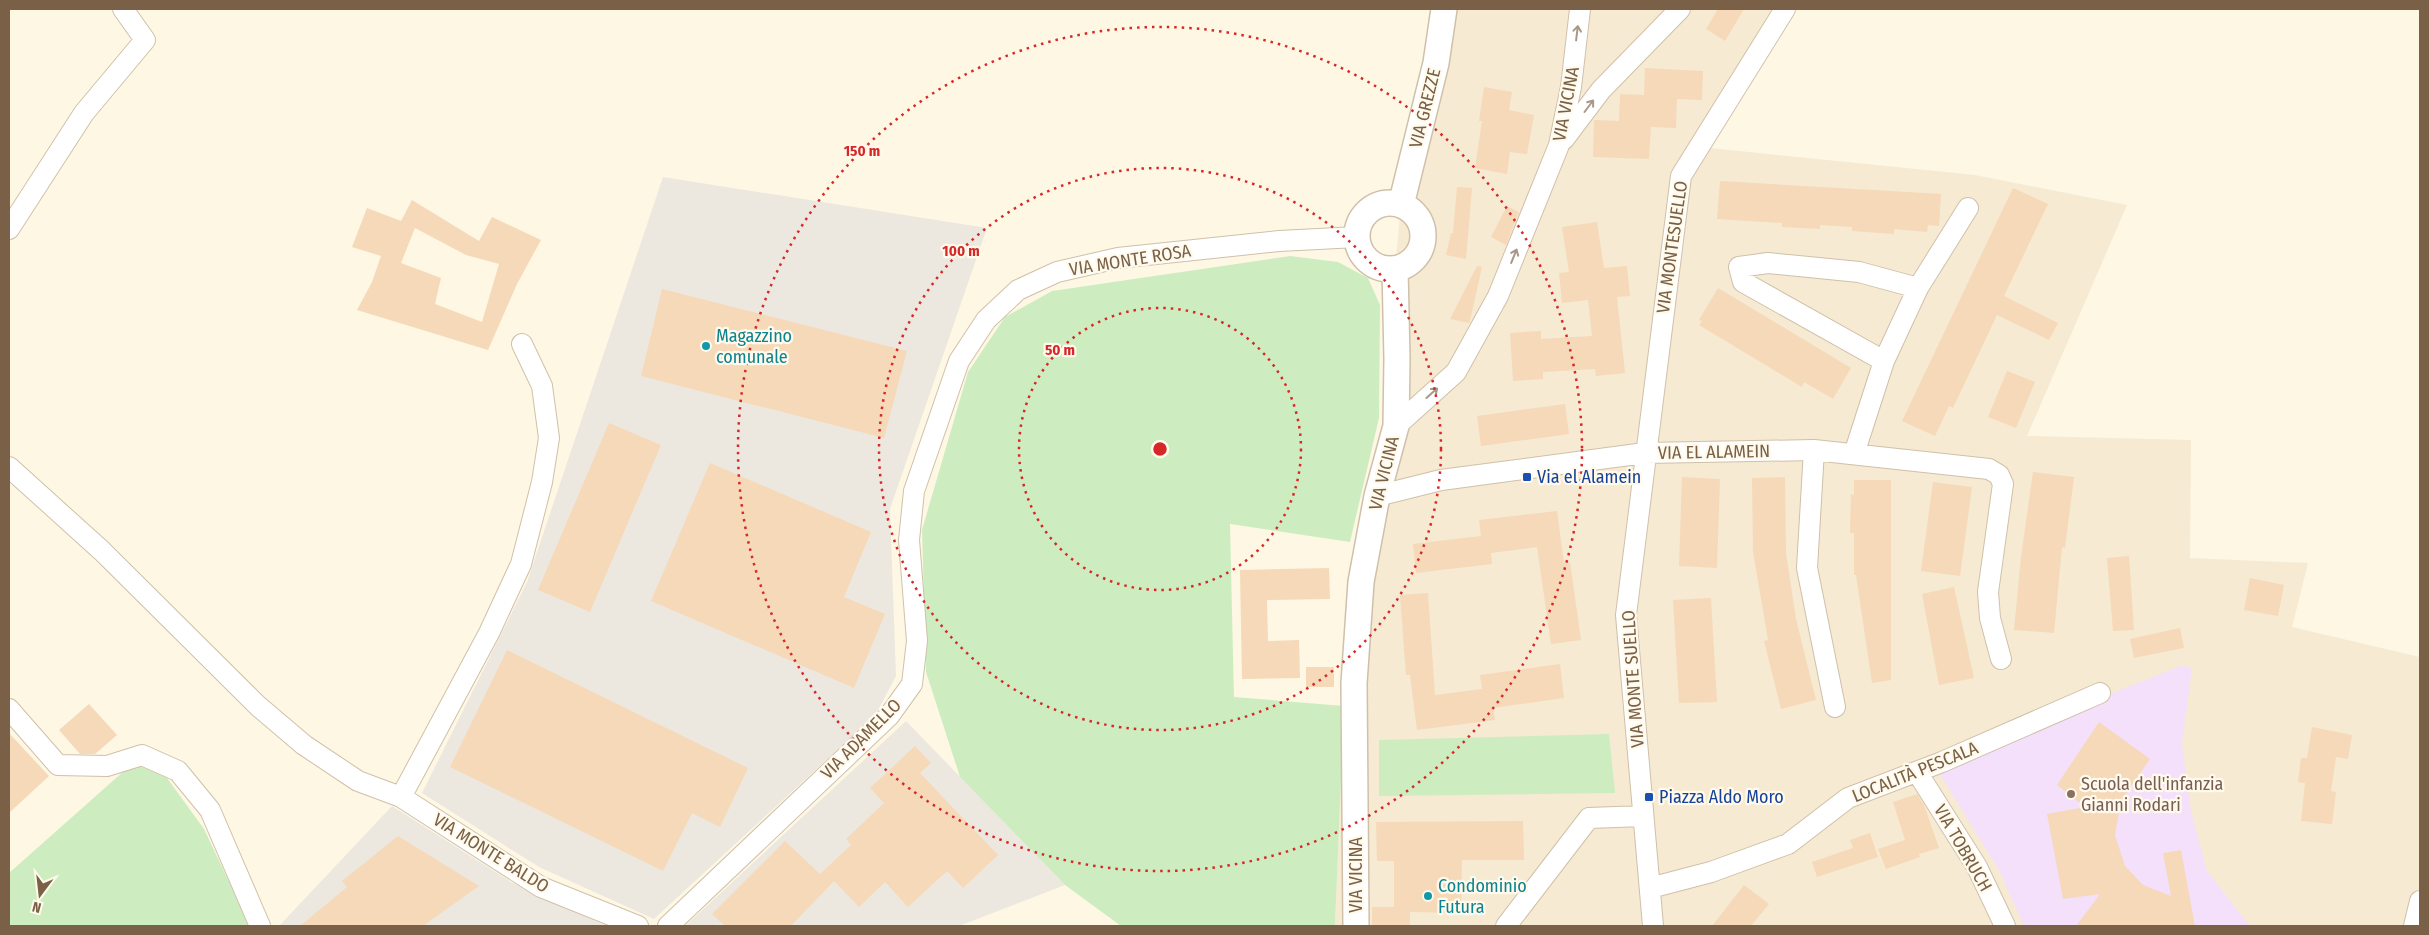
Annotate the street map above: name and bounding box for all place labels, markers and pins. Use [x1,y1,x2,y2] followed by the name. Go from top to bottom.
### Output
[716,325,792,368] place label: Magazzino comunale
[700,340,712,352] marker: Magazzino comunale
[1151,440,1169,458] centre of rings
[1537,466,1641,488] place label: Via el Alamein
[1521,471,1533,483] marker: Via el Alamein
[2081,773,2224,816] place label: Scuola dell'infanzia Gianni Rodari
[1659,786,1784,808] place label: Piazza Aldo Moro
[2065,788,2077,800] marker: Scuola dell'infanzia Gianni Rodari
[1643,791,1655,803] marker: Piazza Aldo Moro
[1438,875,1527,918] place label: Condominio Futura
[1422,890,1434,902] marker: Condominio Futura

